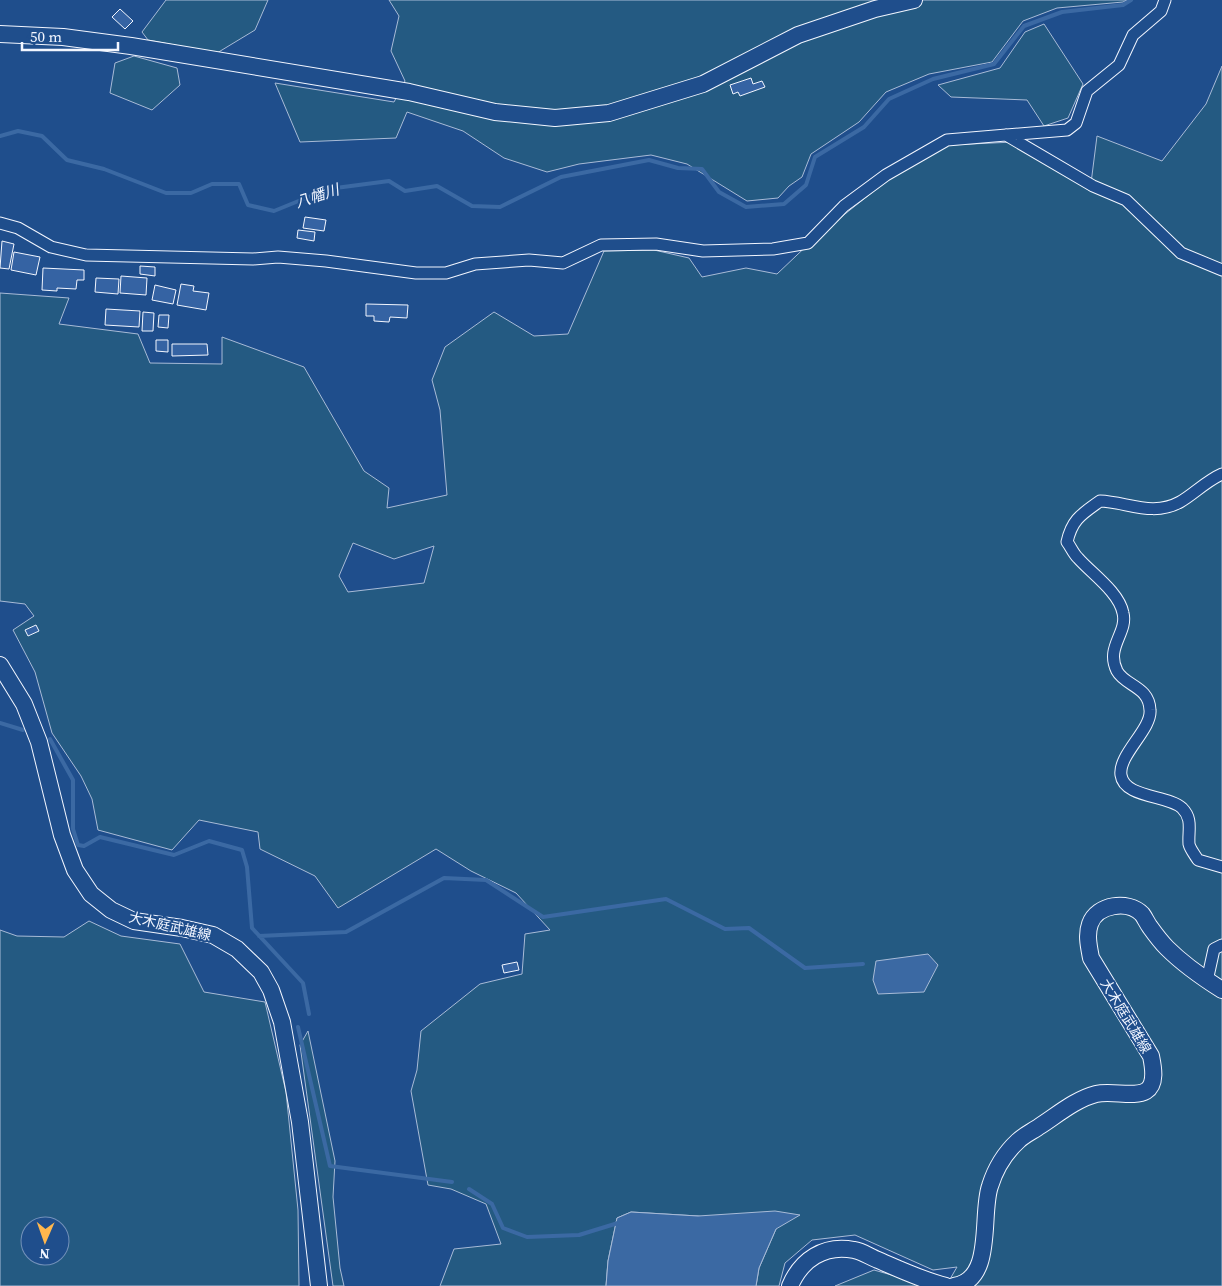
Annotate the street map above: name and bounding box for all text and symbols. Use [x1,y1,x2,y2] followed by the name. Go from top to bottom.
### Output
[22,20,119,52] scale bar
[30,26,62,47] text: 50 m
[292,178,343,212] water label: 八幡川
[127,907,213,945] street label: 大木庭武雄線
[1096,975,1156,1057] street label: 大木庭武雄線
[20,1216,70,1266] north arrow
[39,1244,50,1264] text: N

